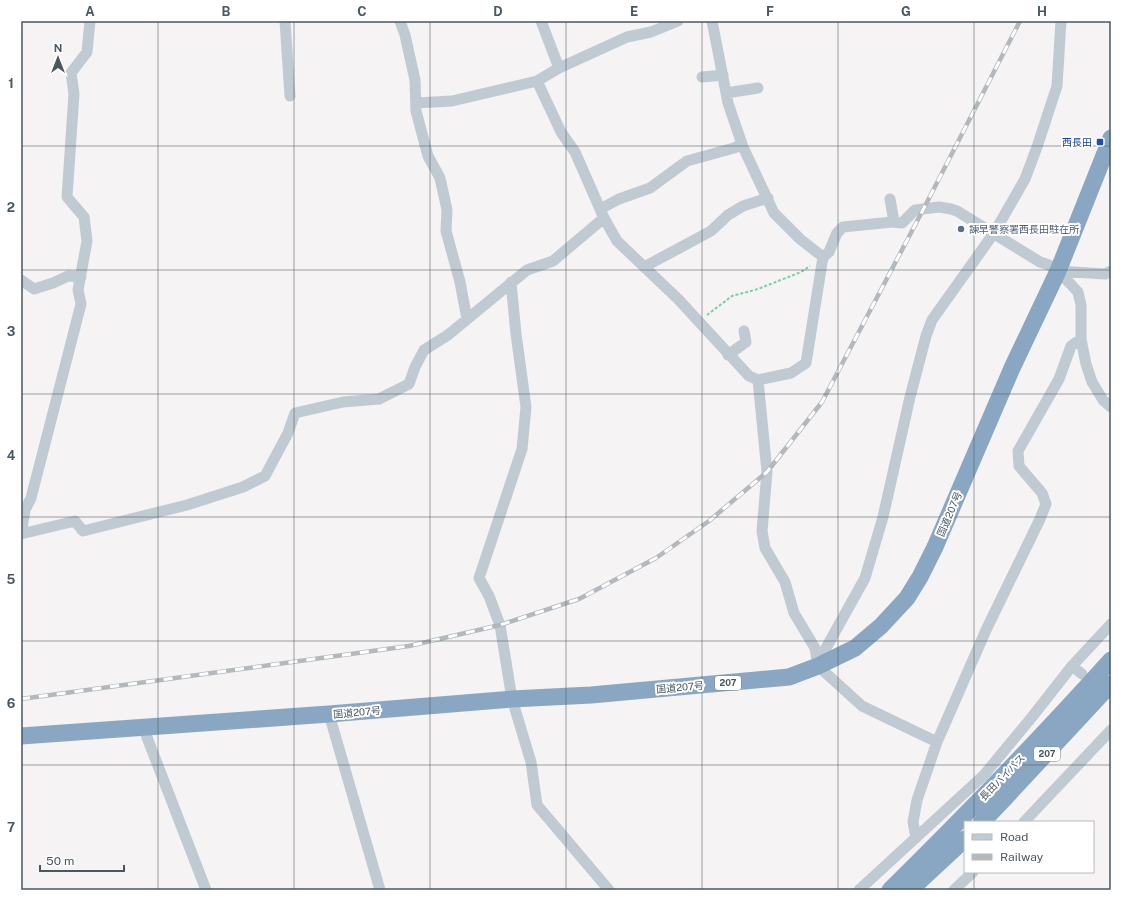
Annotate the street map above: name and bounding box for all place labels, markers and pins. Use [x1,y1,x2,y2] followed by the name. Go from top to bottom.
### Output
[1062,136,1092,148] place label: 西長田
[1095,137,1105,147] marker: 西長田
[969,223,1079,235] place label: 諫早警察署西長田駐在所
[956,224,966,234] marker: 諫早警察署西長田駐在所

